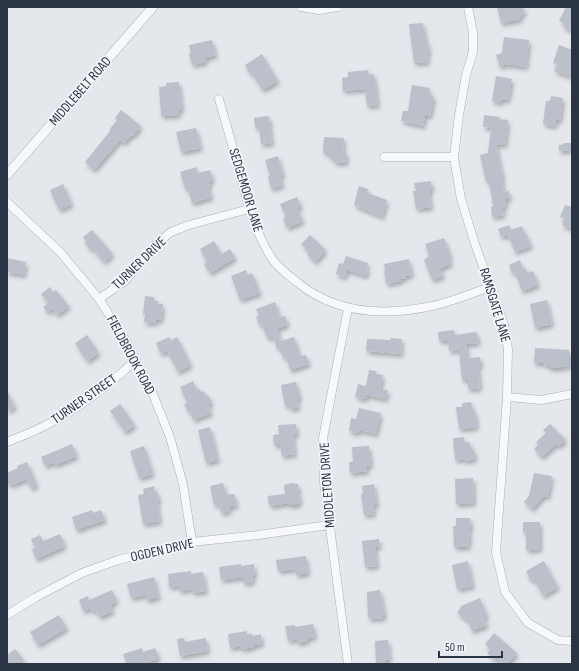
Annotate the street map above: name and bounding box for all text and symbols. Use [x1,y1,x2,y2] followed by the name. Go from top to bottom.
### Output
[45,53,115,129] street label: MIDDLEBELT ROAD
[225,146,267,234] street label: SEDGEMOOR LANE
[108,233,170,293] street label: TURNER DRIVE
[476,266,514,344] street label: RAMSGATE LANE
[103,312,159,398] street label: FIELDBROOK ROAD
[48,370,120,428] street label: TURNER STREET
[316,441,338,528] street label: MIDDLETON DRIVE
[129,534,195,566] street label: OGDEN DRIVE
[439,633,502,659] scale bar
[445,640,465,655] text: 50 m

